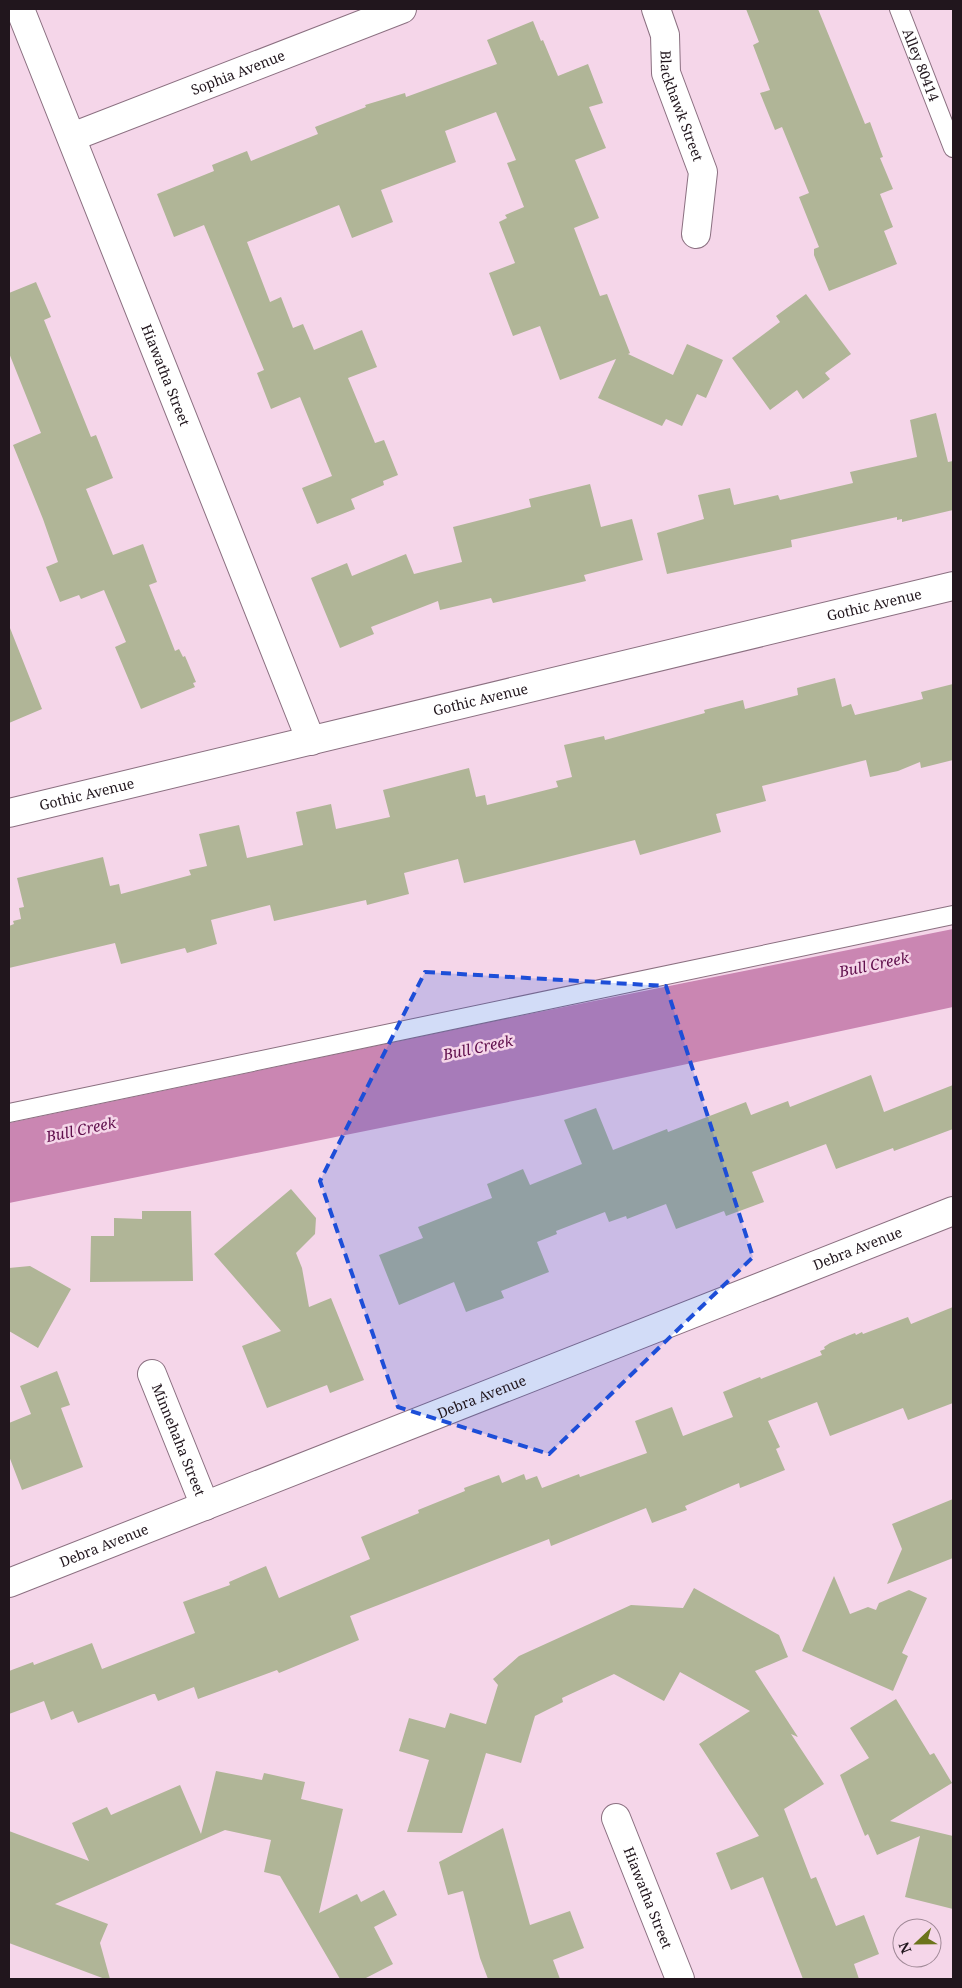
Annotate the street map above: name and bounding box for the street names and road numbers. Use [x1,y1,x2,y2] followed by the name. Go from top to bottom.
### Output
[898,26,944,104] street label: Alley 80414
[188,45,287,99] street label: Sophia Avenue
[656,50,708,164] street label: Blackhawk Street
[137,321,195,429] street label: Hiawatha Street
[825,584,924,625] street label: Gothic Avenue
[431,679,530,720] street label: Gothic Avenue
[37,773,136,814] street label: Gothic Avenue
[810,1222,905,1274] street label: Debra Avenue
[434,1370,529,1422] street label: Debra Avenue
[148,1381,210,1499] street label: Minnehaha Street
[56,1519,151,1571] street label: Debra Avenue
[619,1844,677,1951] street label: Hiawatha Street

